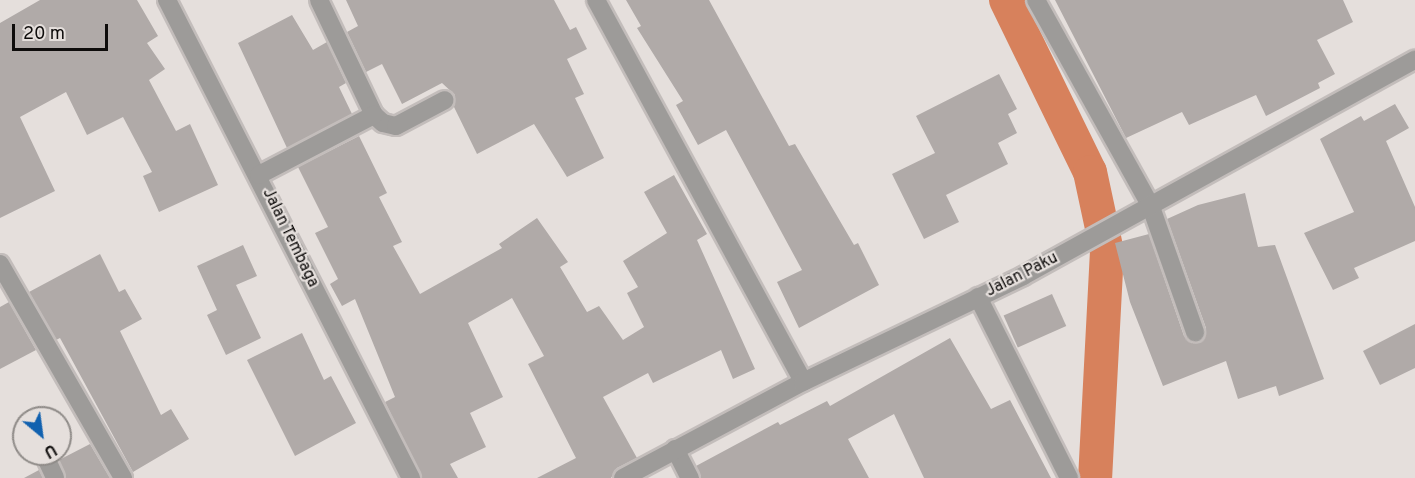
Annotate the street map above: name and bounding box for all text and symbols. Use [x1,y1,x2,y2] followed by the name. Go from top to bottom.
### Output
[15,12,111,50] scale bar
[23,23,65,46] text: 20 m
[258,185,322,291] street label: Jalan Tembaga
[983,249,1061,301] street label: Jalan Paku
[12,406,72,466] north arrow
[40,438,60,462] text: U

